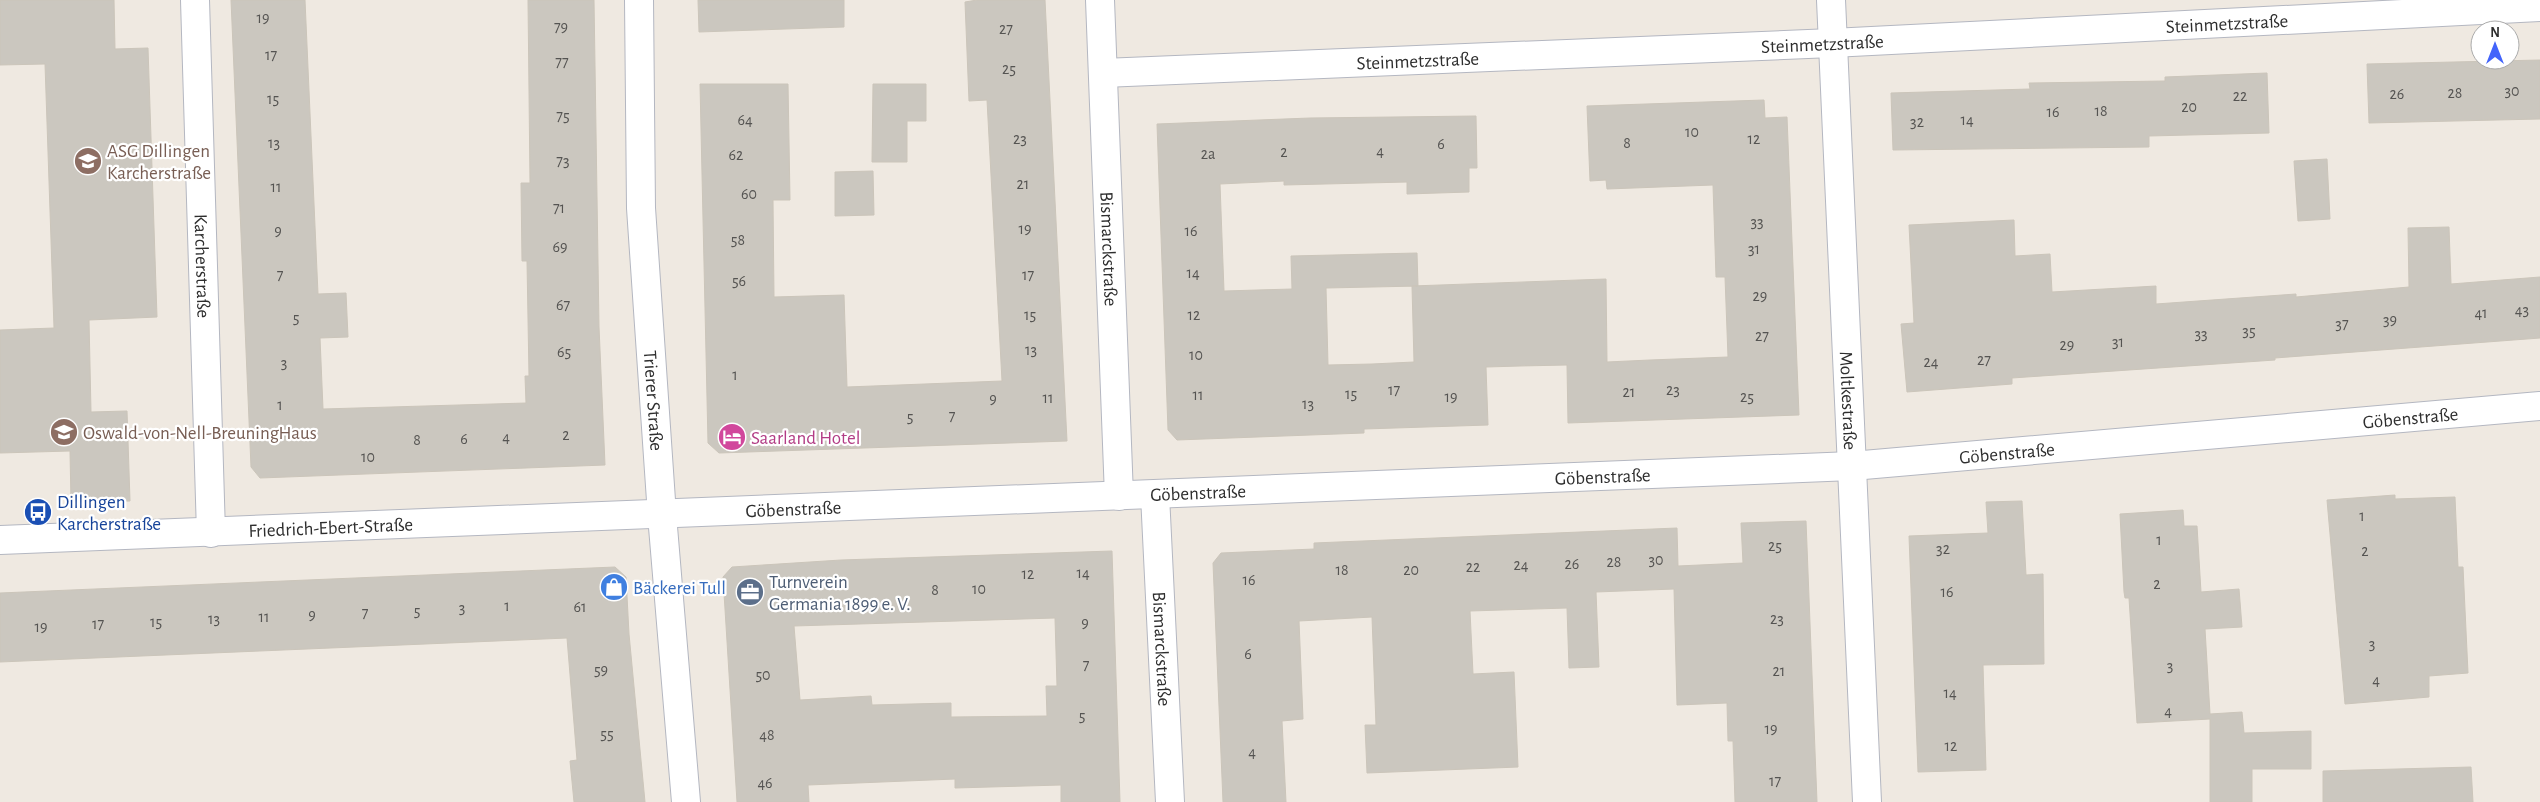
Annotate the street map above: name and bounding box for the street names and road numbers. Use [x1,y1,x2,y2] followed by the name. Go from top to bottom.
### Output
[2165,12,2289,37] street label: Steinmetzstraße
[1761,32,1884,57] street label: Steinmetzstraße
[1356,50,1480,74] street label: Steinmetzstraße
[1096,191,1120,307] street label: Bismarckstraße
[190,214,213,318] street label: Karcherstraße
[640,350,666,452] street label: Trierer Straße
[1836,351,1859,451] street label: Moltkestraße
[2362,405,2459,432] street label: Göbenstraße
[1958,440,2056,468] street label: Göbenstraße
[1555,466,1651,489] street label: Göbenstraße
[1150,482,1246,505] street label: Göbenstraße
[745,498,842,521] street label: Göbenstraße
[248,516,413,541] street label: Friedrich-Ebert-Straße
[1149,591,1173,707] street label: Bismarckstraße

